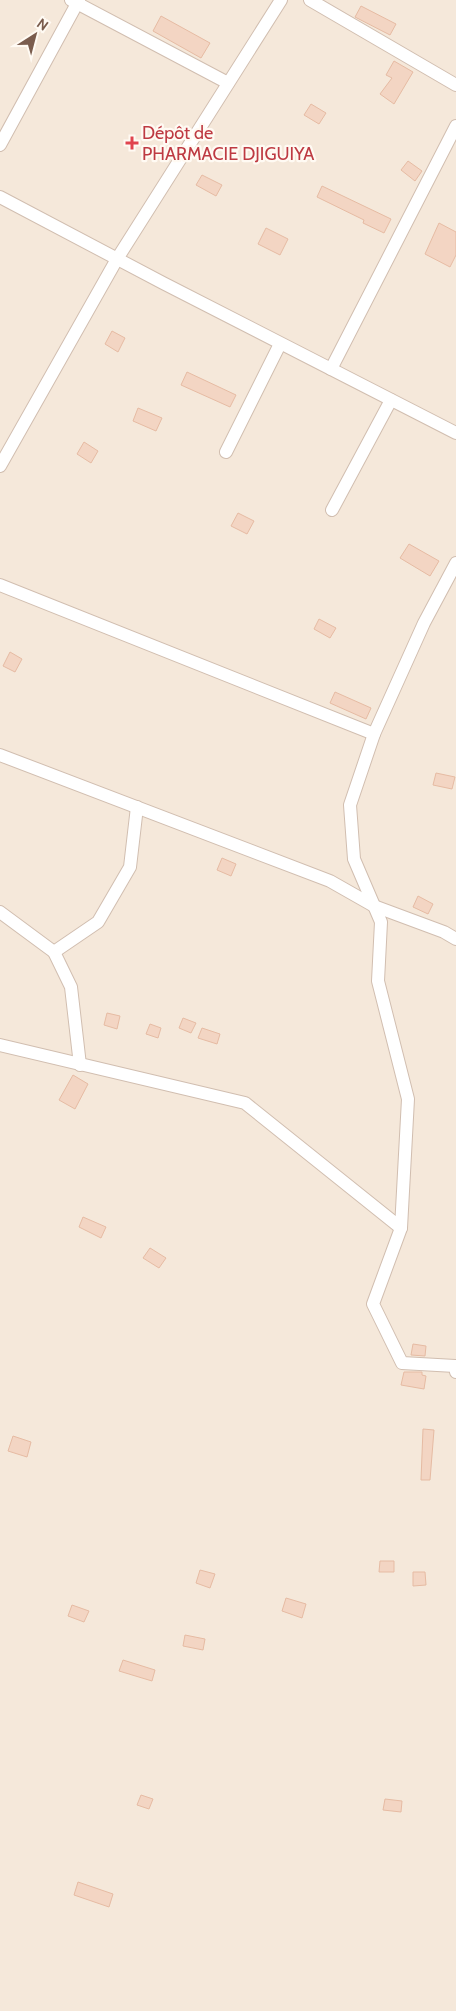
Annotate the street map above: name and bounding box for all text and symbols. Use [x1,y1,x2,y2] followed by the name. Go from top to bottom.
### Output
[10,10,60,60] north arrow
[33,14,52,35] text: N
[142,122,314,165] place label: Dépôt de PHARMACIE DJIGUIYA
[126,137,138,149] marker: Dépôt de PHARMACIE DJIGUIYA

